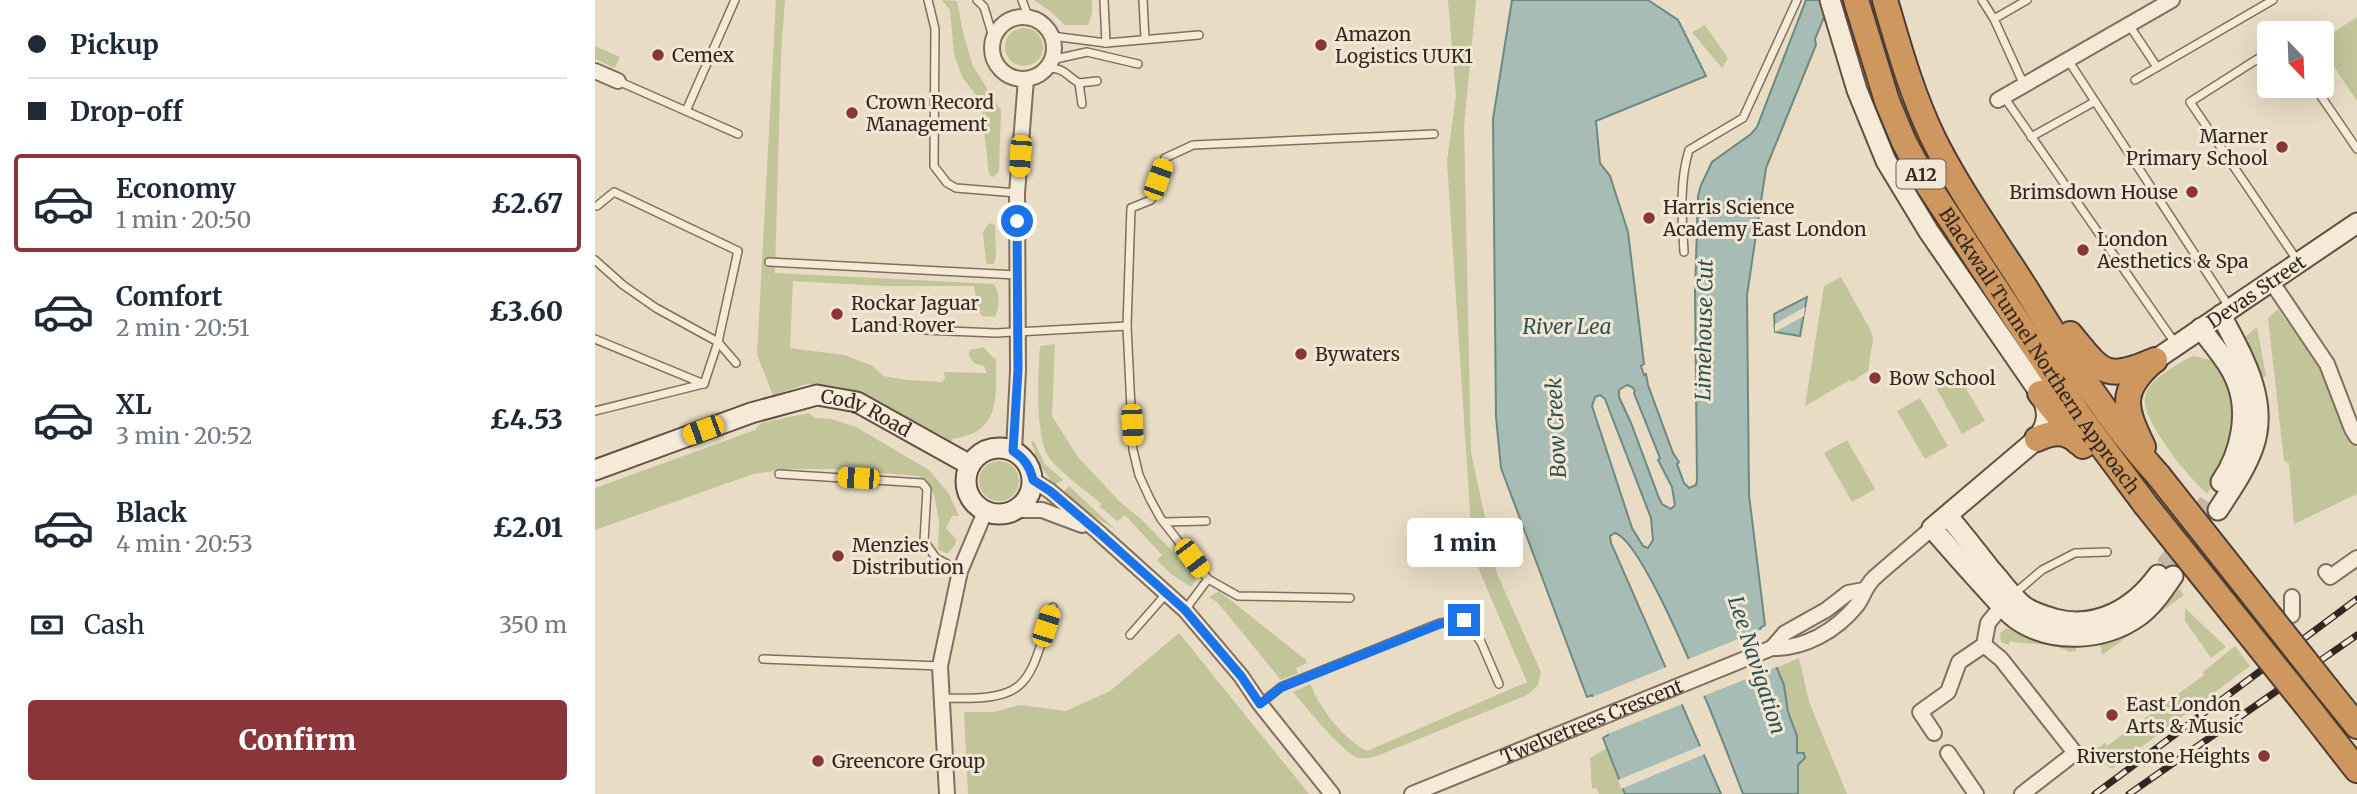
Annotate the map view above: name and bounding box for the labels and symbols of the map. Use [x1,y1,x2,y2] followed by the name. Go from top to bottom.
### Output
[2257,21,2335,98] north arrow
[1334,22,1473,68] place label: Amazon Logistics UUK1
[1313,37,1329,53] marker: Amazon Logistics UUK1
[672,43,735,67] place label: Cemex
[650,47,666,63] marker: Cemex
[866,90,994,136] place label: Crown Record Management
[844,105,860,121] marker: Crown Record Management
[2126,124,2268,170] place label: Marner Primary School
[1009,134,1032,178] car
[2274,139,2290,155] marker: Marner Primary School
[1141,156,1176,202] car
[1897,160,1945,188] road number: A12
[2009,180,2178,204] place label: Brimsdown House
[2184,184,2200,200] marker: Brimsdown House
[1662,195,1867,241] place label: Harris Science Academy East London
[1934,203,2145,499] street label: Blackwall Tunnel Northern Approach
[1001,205,1033,237] route start
[1641,210,1657,226] marker: Harris Science Academy East London
[2096,227,2249,273] place label: London Aesthetics & Spa
[2075,242,2091,258] marker: London Aesthetics & Spa
[2202,249,2310,333] street label: Devas Street
[1689,258,1719,401] water label: Limehouse Cut
[851,291,980,337] place label: Rockar Jaguar Land Rover
[829,306,845,322] marker: Rockar Jaguar Land Rover
[1522,313,1612,340] water label: River Lea
[1315,342,1400,366] place label: Bywaters
[1293,346,1309,362] marker: Bywaters
[1889,366,1996,390] place label: Bow School
[1867,370,1883,386] marker: Bow School
[1540,377,1572,479] water label: Bow Creek
[819,384,916,442] street label: Cody Road
[1121,403,1144,447] car
[680,413,727,447] car
[837,466,880,490] car
[1406,518,1522,568] callout: 1 min
[852,533,965,579] place label: Menzies Distribution
[1171,535,1214,581] car
[830,548,846,564] marker: Menzies Distribution
[1722,592,1792,738] water label: Lee Navigation
[1030,603,1063,649] car
[1448,604,1480,636] route end
[1497,673,1687,769] street label: Twelvetrees Crescent
[2125,692,2243,738] place label: East London Arts & Music
[2104,707,2120,723] marker: East London Arts & Music
[2076,744,2250,768] place label: Riverstone Heights
[2256,748,2272,764] marker: Riverstone Heights
[832,749,985,773] place label: Greencore Group
[810,753,826,769] marker: Greencore Group

